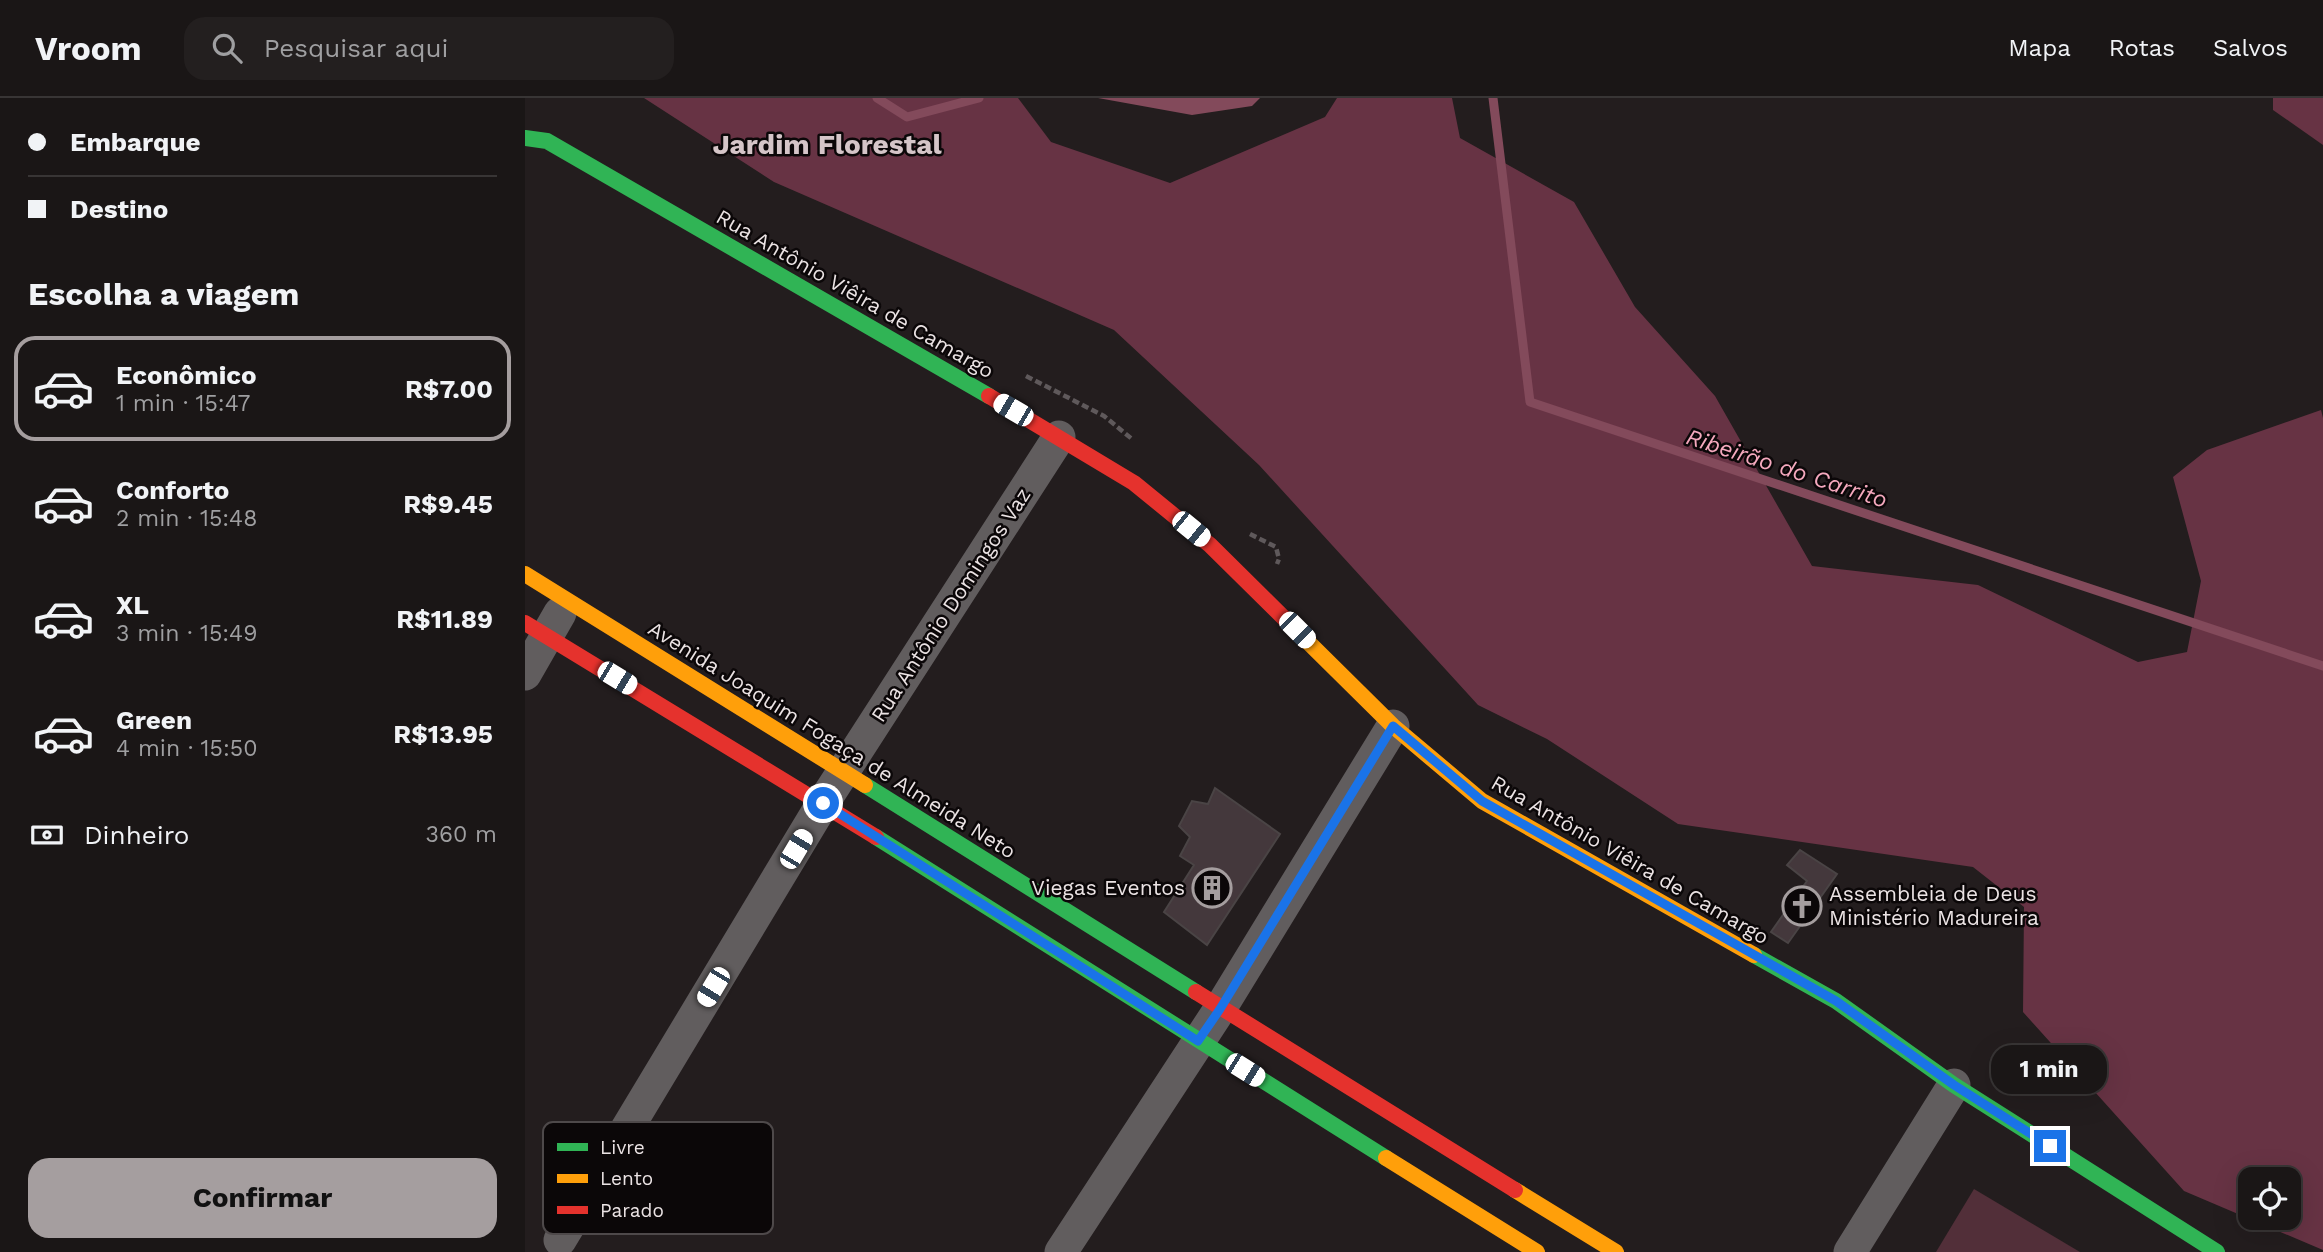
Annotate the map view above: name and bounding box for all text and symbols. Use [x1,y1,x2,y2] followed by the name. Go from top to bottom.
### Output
[184,17,674,80] search box
[35,29,142,68] text: Vroom
[208,29,246,67] icon: search
[264,33,449,63] text: Pesquisar aqui
[2008,34,2071,62] text: Mapa
[2109,34,2175,62] text: Rotas
[2213,34,2288,62] text: Salvos
[70,127,201,157] text: Embarque
[712,128,942,161] district label: Jardim Florestal
[70,194,168,224] text: Destino
[712,204,998,383] street label: Rua Antônio Viêira de Camargo
[28,275,299,313] text: Escolha a viagem
[32,357,95,420] icon: car
[116,360,257,390] text: Econômico
[405,374,493,404] text: R$7.00
[116,390,250,417] text: 1 min · 15:47
[990,390,1037,430] car
[1683,423,1891,514] water label: Ribeirão do Carrito
[32,472,95,535] icon: car
[116,475,229,505] text: Conforto
[865,483,1036,726] street label: Rua Antônio Domingos Vaz
[403,489,493,519] text: R$9.45
[116,505,257,532] text: 2 min · 15:48
[1169,508,1214,550] car
[32,587,95,650] icon: car
[116,590,149,620] text: XL
[396,604,493,634] text: R$11.89
[1275,608,1320,652] car
[644,615,1021,864] street label: Avenida Joaquim Fogaça de Almeida Neto
[116,620,257,647] text: 3 min · 15:49
[594,658,641,698] car
[32,702,95,765] icon: car
[116,705,192,735] text: Green
[393,719,493,749] text: R$13.95
[116,735,257,762] text: 4 min · 15:50
[1487,770,1773,949] street label: Rua Antônio Viêira de Camargo
[807,787,839,819] route start
[28,816,66,854] icon: cash
[84,820,189,850] text: Dinheiro
[426,821,497,848] text: 360 m
[777,826,816,872] car
[1191,867,1233,909] building icon: Viegas Eventos
[1031,875,1185,900] place label: Viegas Eventos
[1829,881,2039,930] place label: Assembleia de Deus Ministério Madureira
[1781,885,1823,927] church icon: Assembleia de Deus Ministério Madureira
[694,964,733,1010] car
[1992,1044,2108,1094] callout: 1 min
[1222,1050,1269,1090] car
[2019,1056,2079,1083] text: 1 min
[543,1122,773,1234] legend
[2034,1130,2066,1162] route end
[600,1136,645,1159] text: Livre
[28,1158,497,1238] button: Confirmar
[600,1167,653,1190] text: Lento
[2238,1167,2301,1230] map controls
[2238,1167,2301,1230] button: locate
[600,1199,664,1222] text: Parado

